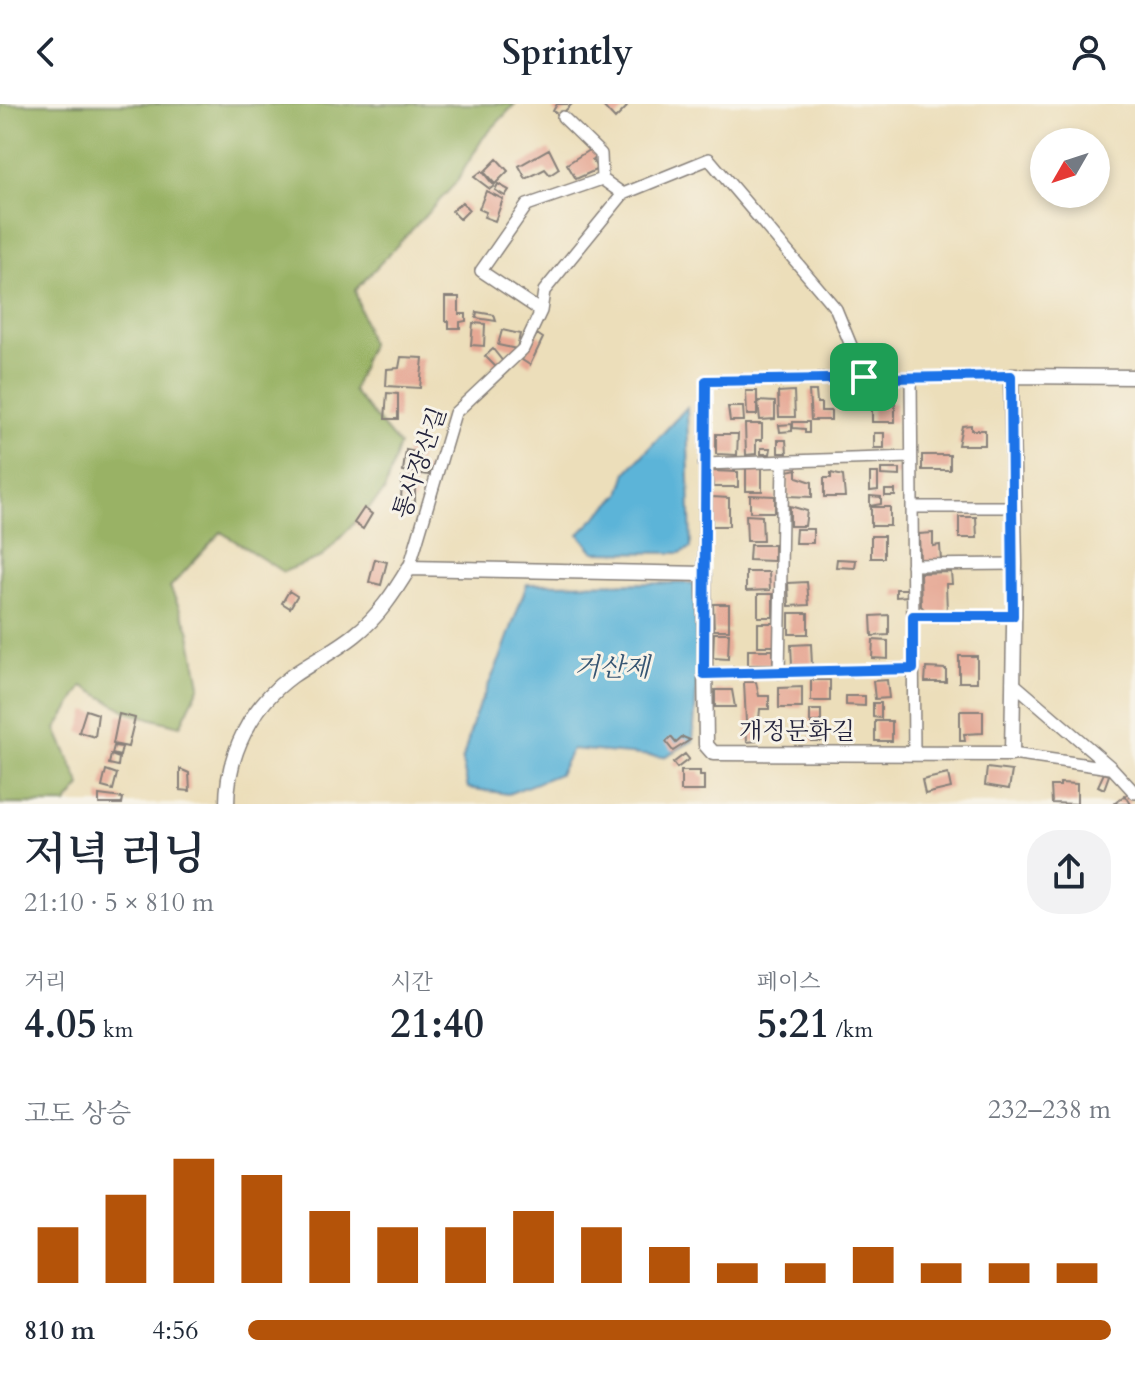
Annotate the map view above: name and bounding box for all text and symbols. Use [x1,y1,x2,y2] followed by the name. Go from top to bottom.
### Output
[502,28,633,77] text: Sprintly
[24,30,68,74] icon: back
[1067,30,1111,74] icon: person
[1030,128,1110,208] north arrow
[1030,128,1110,208] map controls
[830,343,898,411] pin
[842,355,886,399] icon: arrive
[386,403,454,523] street label: 통사장산길
[574,650,653,685] water label: 거산제
[739,715,855,748] street label: 개정문화길
[24,825,206,885] text: 저녁 러닝
[1027,830,1111,914] button: share
[24,885,214,920] text: 21:10 · 5 × 810 m
[24,967,67,997] text: 거리
[390,967,433,997] text: 시간
[757,967,820,997] text: 페이스
[24,997,97,1052] text: 4.05
[390,997,484,1052] text: 21:40
[757,997,830,1052] text: 5:21
[97,1015,133,1045] text: km
[830,1015,873,1045] text: /km
[988,1092,1111,1127] text: 232–238 m
[24,1096,131,1131] text: 고도 상승
[24,1313,95,1348] text: 810 m
[152,1313,199,1348] text: 4:56

